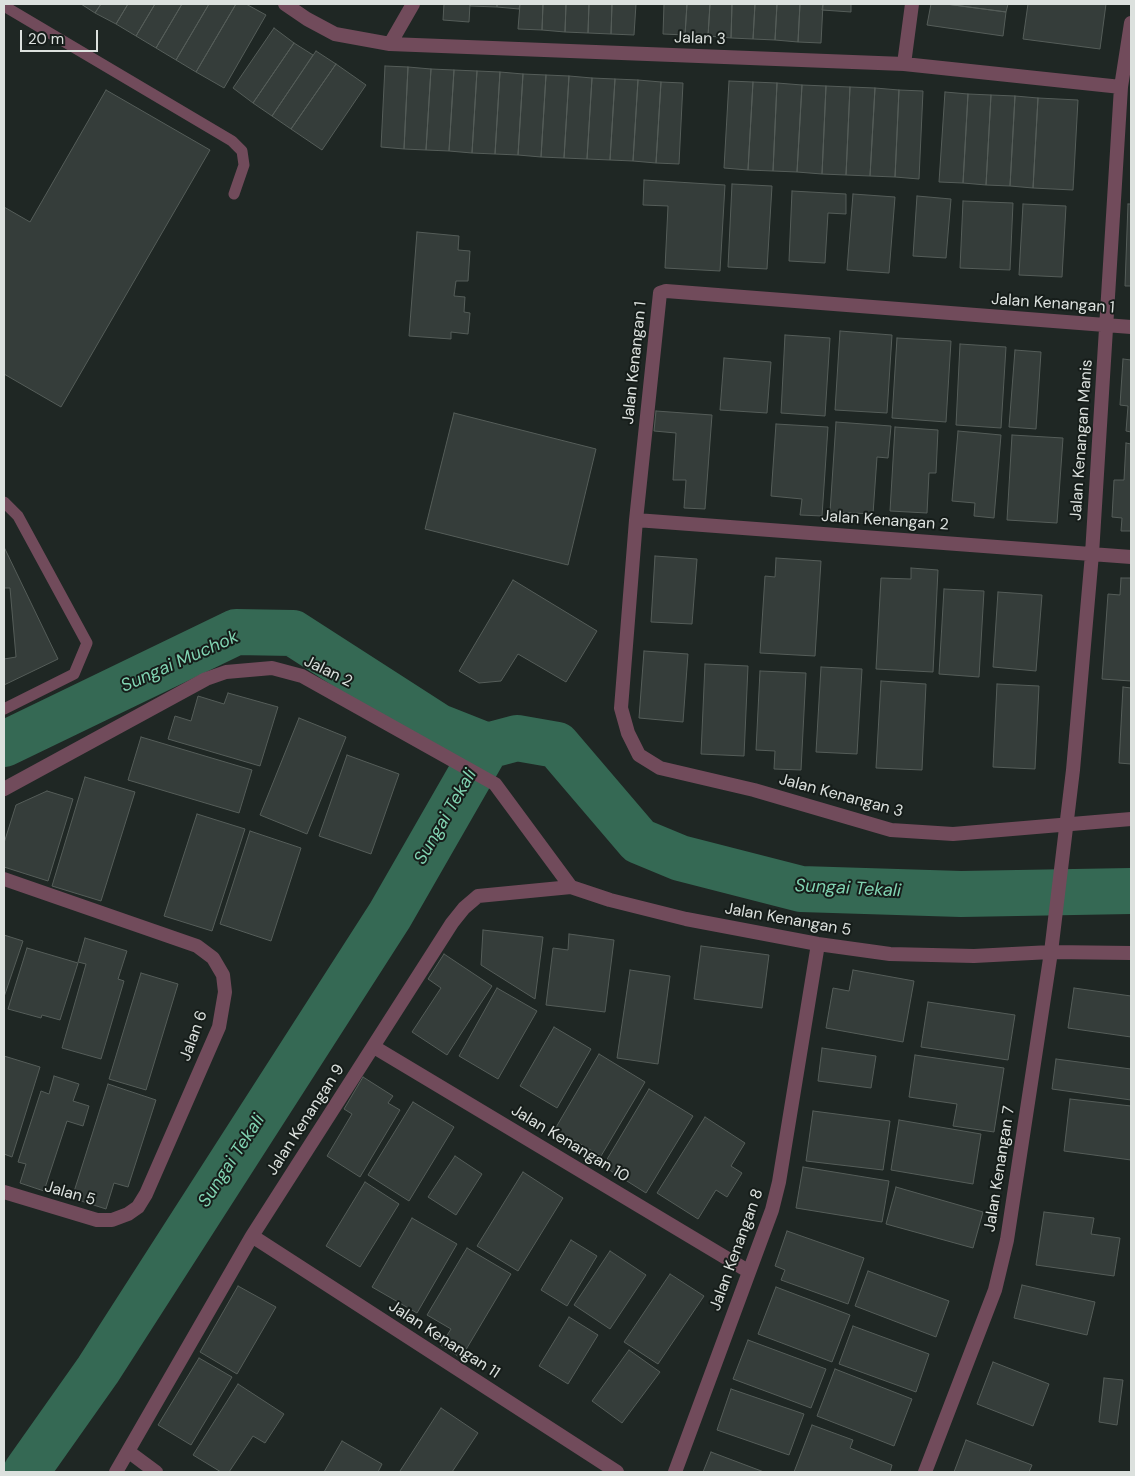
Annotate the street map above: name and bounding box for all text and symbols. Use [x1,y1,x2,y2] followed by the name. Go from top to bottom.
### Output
[22,20,100,52] scale bar
[28,29,64,49] text: 20 m
[674,29,726,49] street label: Jalan 3
[991,290,1115,318] street label: Jalan Kenangan 1
[619,301,651,425] street label: Jalan Kenangan 1
[1067,359,1097,521] street label: Jalan Kenangan Manis
[821,507,949,535] street label: Jalan Kenangan 2
[118,626,242,698] water label: Sungai Muchok
[301,652,355,692] street label: Jalan 2
[410,765,482,869] water label: Sungai Tekali
[777,770,905,822] street label: Jalan Kenangan 3
[794,875,902,903] water label: Sungai Tekali
[723,899,853,941] street label: Jalan Kenangan 5
[176,1008,212,1064] street label: Jalan 6
[263,1061,349,1179] street label: Jalan Kenangan 9
[507,1101,633,1187] street label: Jalan Kenangan 10
[981,1105,1019,1233] street label: Jalan Kenangan 7
[194,1110,270,1212] water label: Sungai Tekali
[42,1178,98,1210] street label: Jalan 5
[706,1186,768,1314] street label: Jalan Kenangan 8
[385,1297,503,1383] street label: Jalan Kenangan 11

